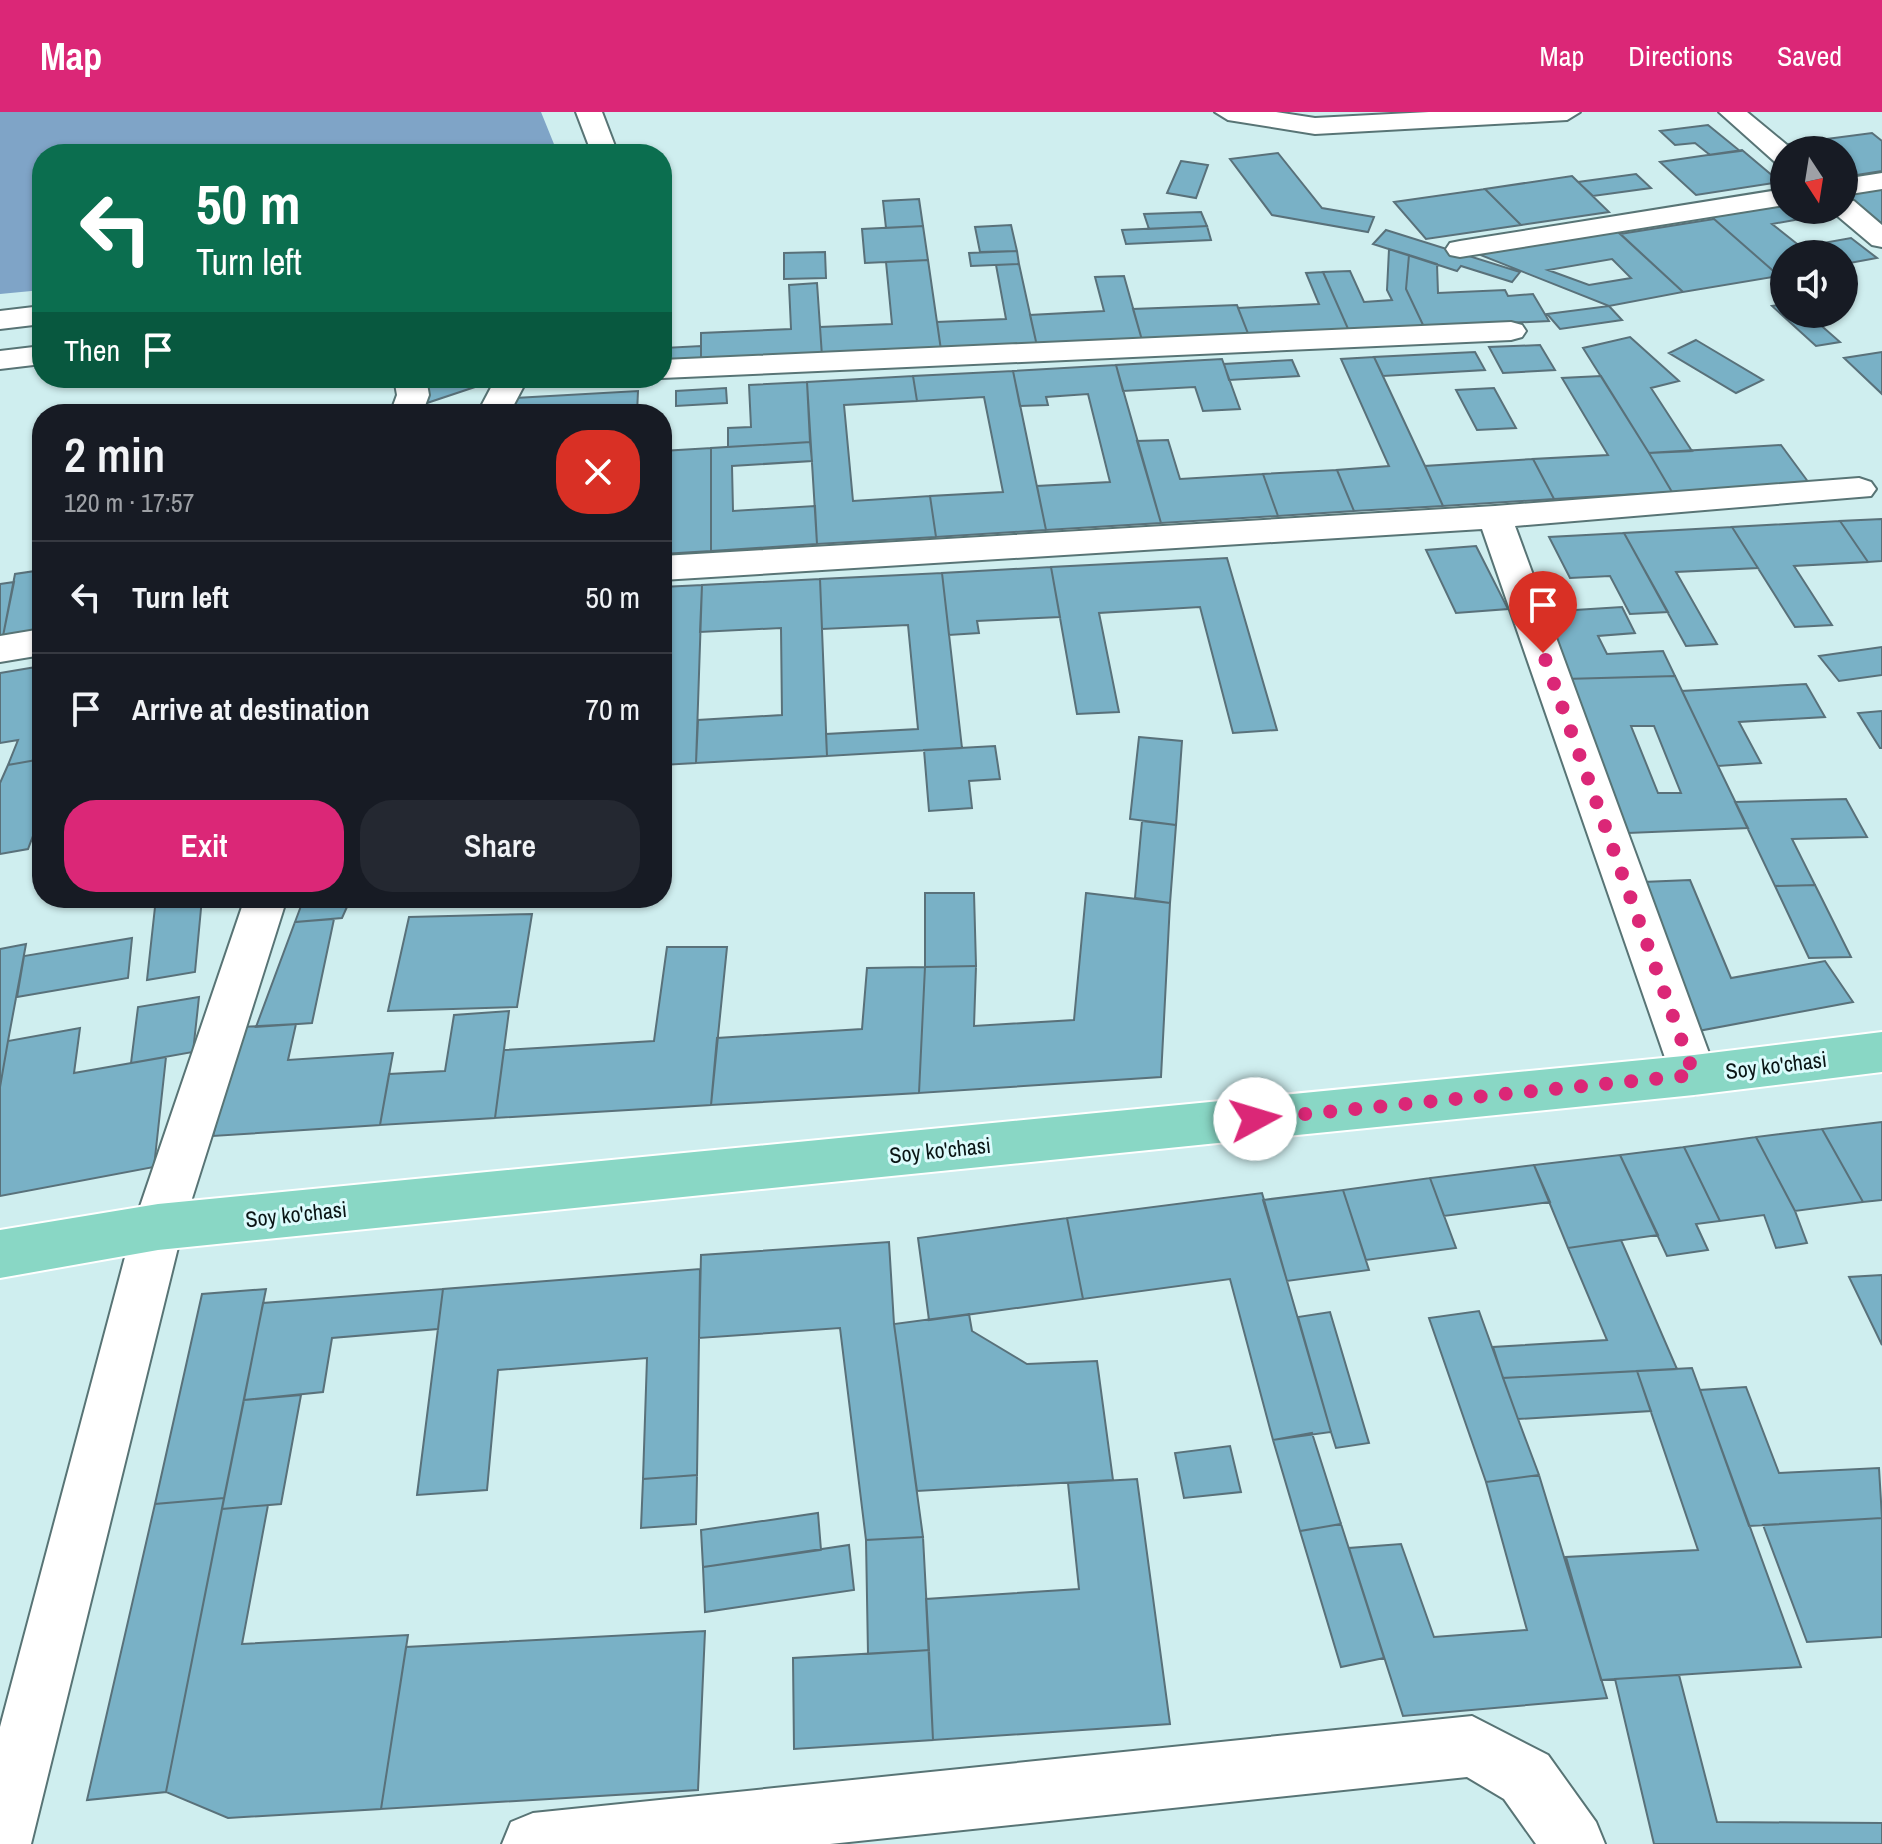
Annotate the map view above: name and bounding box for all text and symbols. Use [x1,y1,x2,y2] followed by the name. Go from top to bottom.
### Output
[40,31,102,82] text: Map
[1540,37,1584,75] text: Map
[1628,37,1733,75] text: Directions
[1777,37,1842,75] text: Saved
[1770,136,1858,224] north arrow
[1770,136,1858,328] map controls
[196,166,301,241] text: 50 m
[64,176,168,280] icon: left
[196,238,302,286] text: Turn left
[1770,240,1858,328] button: sound
[136,328,180,372] icon: arrive
[64,330,120,370] text: Then
[64,422,165,487] text: 2 min
[556,430,640,514] button: close
[64,485,194,520] text: 120 m · 17:57
[1509,571,1577,653] pin
[64,575,108,619] icon: left
[132,577,229,617] text: Turn left
[585,577,640,617] text: 50 m
[1521,583,1565,627] icon: arrive
[64,687,108,731] icon: arrive
[132,689,370,729] text: Arrive at destination
[585,689,640,729] text: 70 m
[64,800,344,892] button: Exit
[360,800,640,892] button: Share
[1724,1044,1828,1086] street label: Soy ko'chasi
[1213,1077,1297,1161] position arrow
[888,1130,992,1170] street label: Soy ko'chasi
[244,1194,348,1234] street label: Soy ko'chasi

